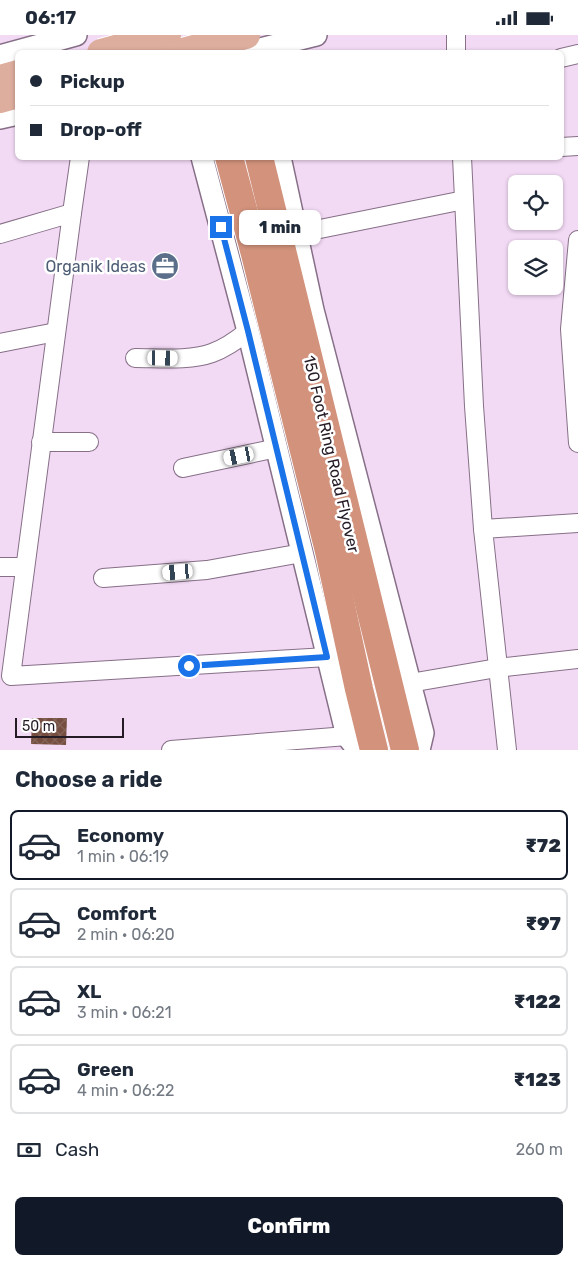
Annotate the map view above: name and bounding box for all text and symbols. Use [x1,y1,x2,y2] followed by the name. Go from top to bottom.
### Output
[25,6,76,29] text: 06:17
[60,70,125,93] text: Pickup
[60,118,142,141] text: Drop-off
[508,175,563,295] map controls
[508,175,563,230] button: locate
[238,209,321,245] callout: 1 min
[210,216,232,238] route end
[259,218,301,237] text: 1 min
[508,240,563,295] button: layers
[150,251,180,281] office icon: Organik Ideas
[45,257,146,276] place label: Organik Ideas
[147,350,178,366] car
[300,354,363,555] street label: 150 Foot Ring Road Flyover
[222,446,255,466] car
[162,563,193,581] car
[178,655,200,677] route start
[15,715,124,738] scale bar
[22,718,55,735] text: 50 m
[15,766,162,793] text: Choose a ride
[17,823,62,868] icon: car
[77,824,164,847] text: Economy
[525,834,561,857] text: ₹72
[77,847,169,866] text: 1 min · 06:19
[17,901,62,946] icon: car
[77,902,157,925] text: Comfort
[526,912,561,935] text: ₹97
[77,925,175,944] text: 2 min · 06:20
[17,979,62,1024] icon: car
[77,980,101,1003] text: XL
[514,990,561,1013] text: ₹122
[77,1003,172,1022] text: 3 min · 06:21
[17,1057,62,1102] icon: car
[77,1058,134,1081] text: Green
[514,1068,561,1091] text: ₹123
[77,1081,174,1100] text: 4 min · 06:22
[15,1136,43,1164] icon: cash
[55,1138,99,1161] text: Cash
[516,1140,563,1159] text: 260 m
[15,1197,563,1255] button: Confirm

